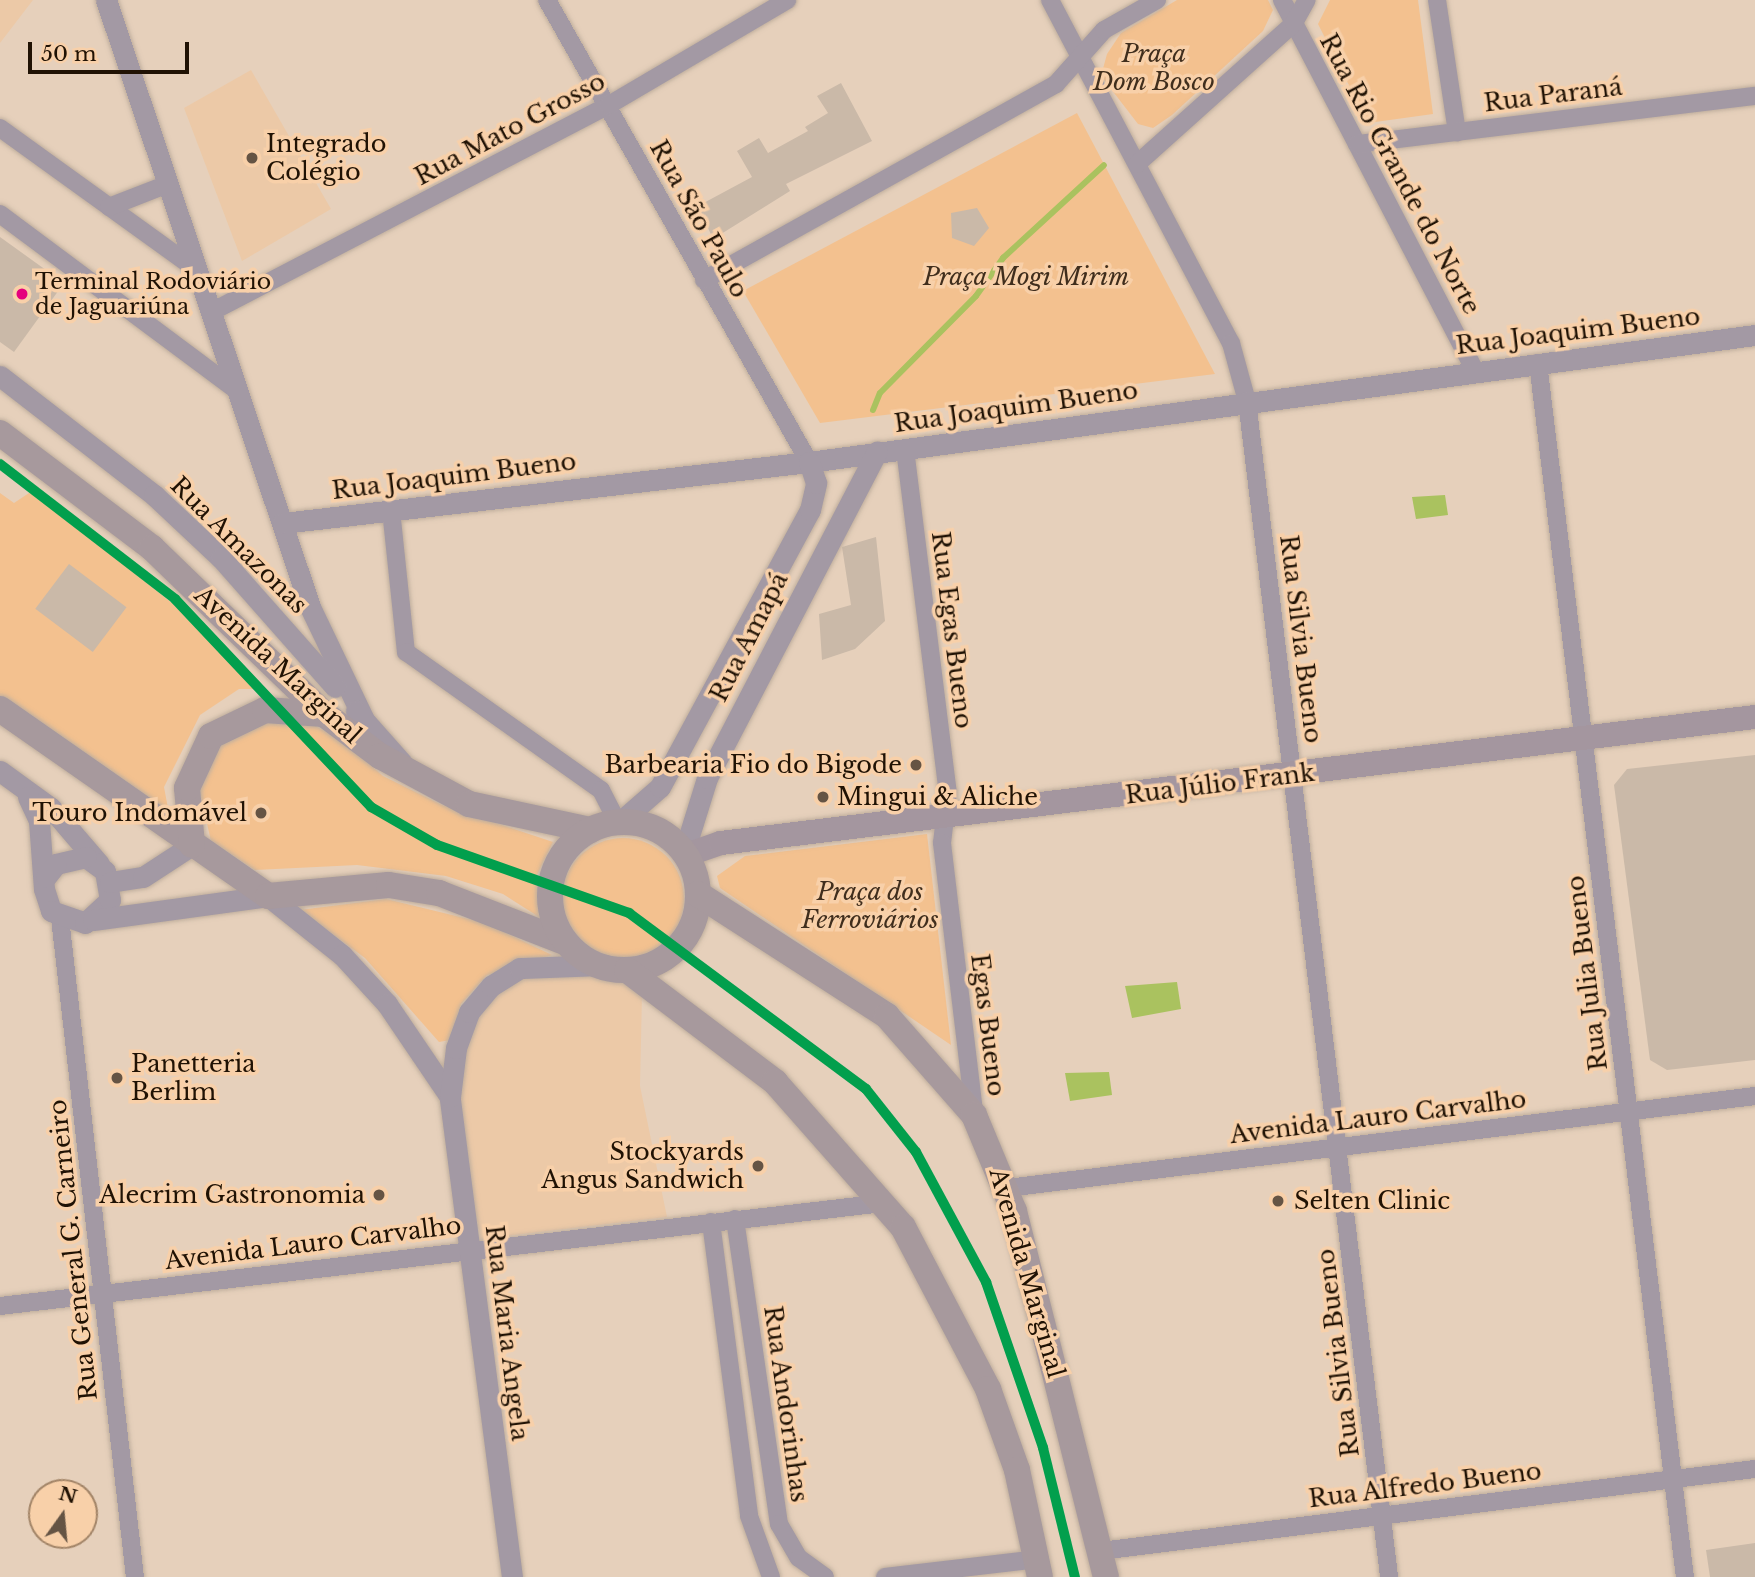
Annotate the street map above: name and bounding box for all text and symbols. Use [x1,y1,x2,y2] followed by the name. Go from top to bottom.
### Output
[32,28,192,72] scale bar
[1314,29,1486,319] street label: Rua Rio Grande do Norte
[1093,40,1215,96] park label: Praça Dom Bosco
[41,41,96,67] text: 50 m
[410,67,610,191] street label: Rua Mato Grosso
[1482,72,1624,118] street label: Rua Paraná
[266,130,386,186] place label: Integrado Colégio
[644,135,754,303] street label: Rua São Paulo
[244,150,260,166] marker: Integrado Colégio
[922,263,1130,291] park label: Praça Mogi Mirim
[35,268,271,320] place label: Terminal Rodoviário de Jaguariúna
[15,287,29,301] marker: Terminal Rodoviário de Jaguariúna
[1454,302,1702,360] street label: Rua Joaquim Bueno
[892,376,1140,438] street label: Rua Joaquim Bueno
[330,447,578,505] street label: Rua Joaquim Bueno
[164,470,314,620] street label: Rua Amazonas
[926,530,978,730] street label: Rua Egas Bueno
[1274,533,1328,745] street label: Rua Silvia Bueno
[704,567,794,707] street label: Rua Amapá
[189,580,367,750] street label: Avenida Marginal
[604,751,902,779] place label: Barbearia Fio do Bigode
[908,757,924,773] marker: Barbearia Fio do Bigode
[1124,758,1316,810] street label: Rua Júlio Frank
[837,783,1039,811] place label: Mingui & Aliche
[815,789,831,805] marker: Mingui & Aliche
[32,799,247,827] place label: Touro Indomável
[253,805,269,821] marker: Touro Indomável
[1561,874,1613,1072] street label: Rua Julia Bueno
[801,878,939,934] park label: Praça dos Ferroviários
[965,952,1011,1098] street label: Egas Bueno
[131,1050,256,1106] place label: Panetteria Berlim
[109,1070,125,1086] marker: Panetteria Berlim
[1228,1085,1528,1149] street label: Avenida Lauro Carvalho
[43,1098,103,1402] street label: Rua General G. Carneiro
[541,1138,744,1194] place label: Stockyards Angus Sandwich
[750,1158,766,1174] marker: Stockyards Angus Sandwich
[983,1165,1071,1381] street label: Avenida Marginal
[99,1181,365,1209] place label: Alecrim Gastronomia
[371,1187,387,1203] marker: Alecrim Gastronomia
[1294,1187,1450,1215] place label: Selten Clinic
[1268,1191,1288,1211] marker: Selten Clinic
[163,1211,463,1275] street label: Avenida Lauro Carvalho
[479,1223,535,1443] street label: Rua Maria Angela
[1311,1247,1365,1459] street label: Rua Silvia Bueno
[758,1303,814,1505] street label: Rua Andorinhas
[1306,1456,1544,1514] street label: Rua Alfredo Bueno
[28,1479,98,1549] north arrow
[56,1482,80,1509] text: N

